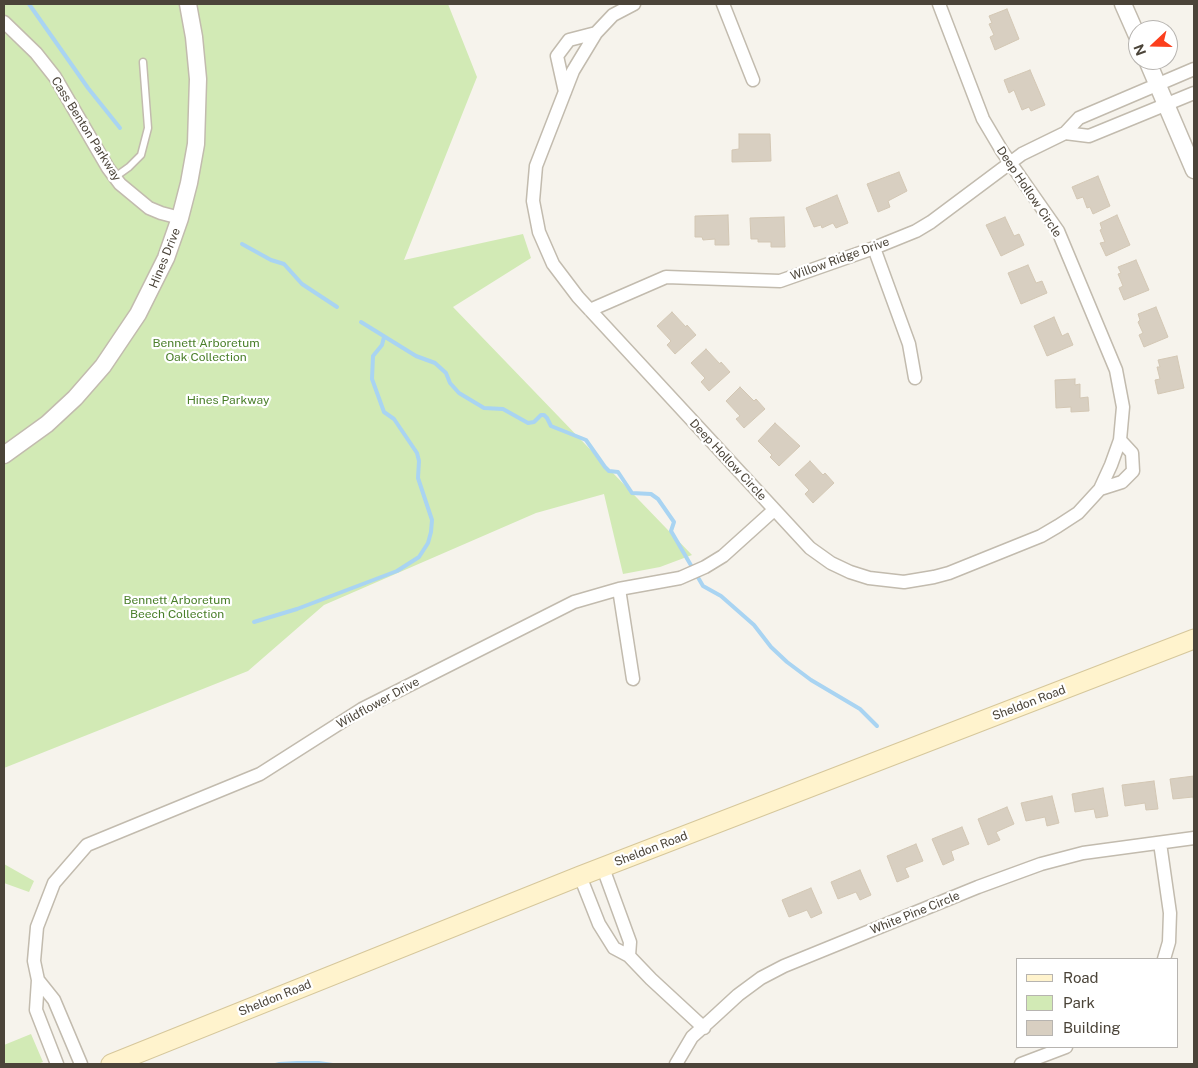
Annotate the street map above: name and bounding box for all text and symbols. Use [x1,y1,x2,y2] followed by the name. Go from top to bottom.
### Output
[1128,20,1178,70] north arrow
[1131,42,1149,58] text: N
[48,74,124,184] street label: Cass Benton Parkway
[993,144,1065,240] street label: Deep Hollow Circle
[146,226,184,290] street label: Hines Drive
[789,234,891,284] street label: Willow Ridge Drive
[152,336,260,364] park label: Bennett Arboretum Oak Collection
[187,393,269,407] park label: Hines Parkway
[687,416,769,504] street label: Deep Hollow Circle
[123,593,231,621] park label: Bennett Arboretum Beech Collection
[334,674,422,732] street label: Wildflower Drive
[990,682,1068,724] street label: Sheldon Road
[612,828,690,870] street label: Sheldon Road
[868,888,962,938] street label: White Pine Circle
[1016,958,1178,1048] legend
[1063,969,1099,986] text: Road
[236,977,314,1019] street label: Sheldon Road
[1063,994,1095,1011] text: Park
[1063,1019,1121,1036] text: Building

